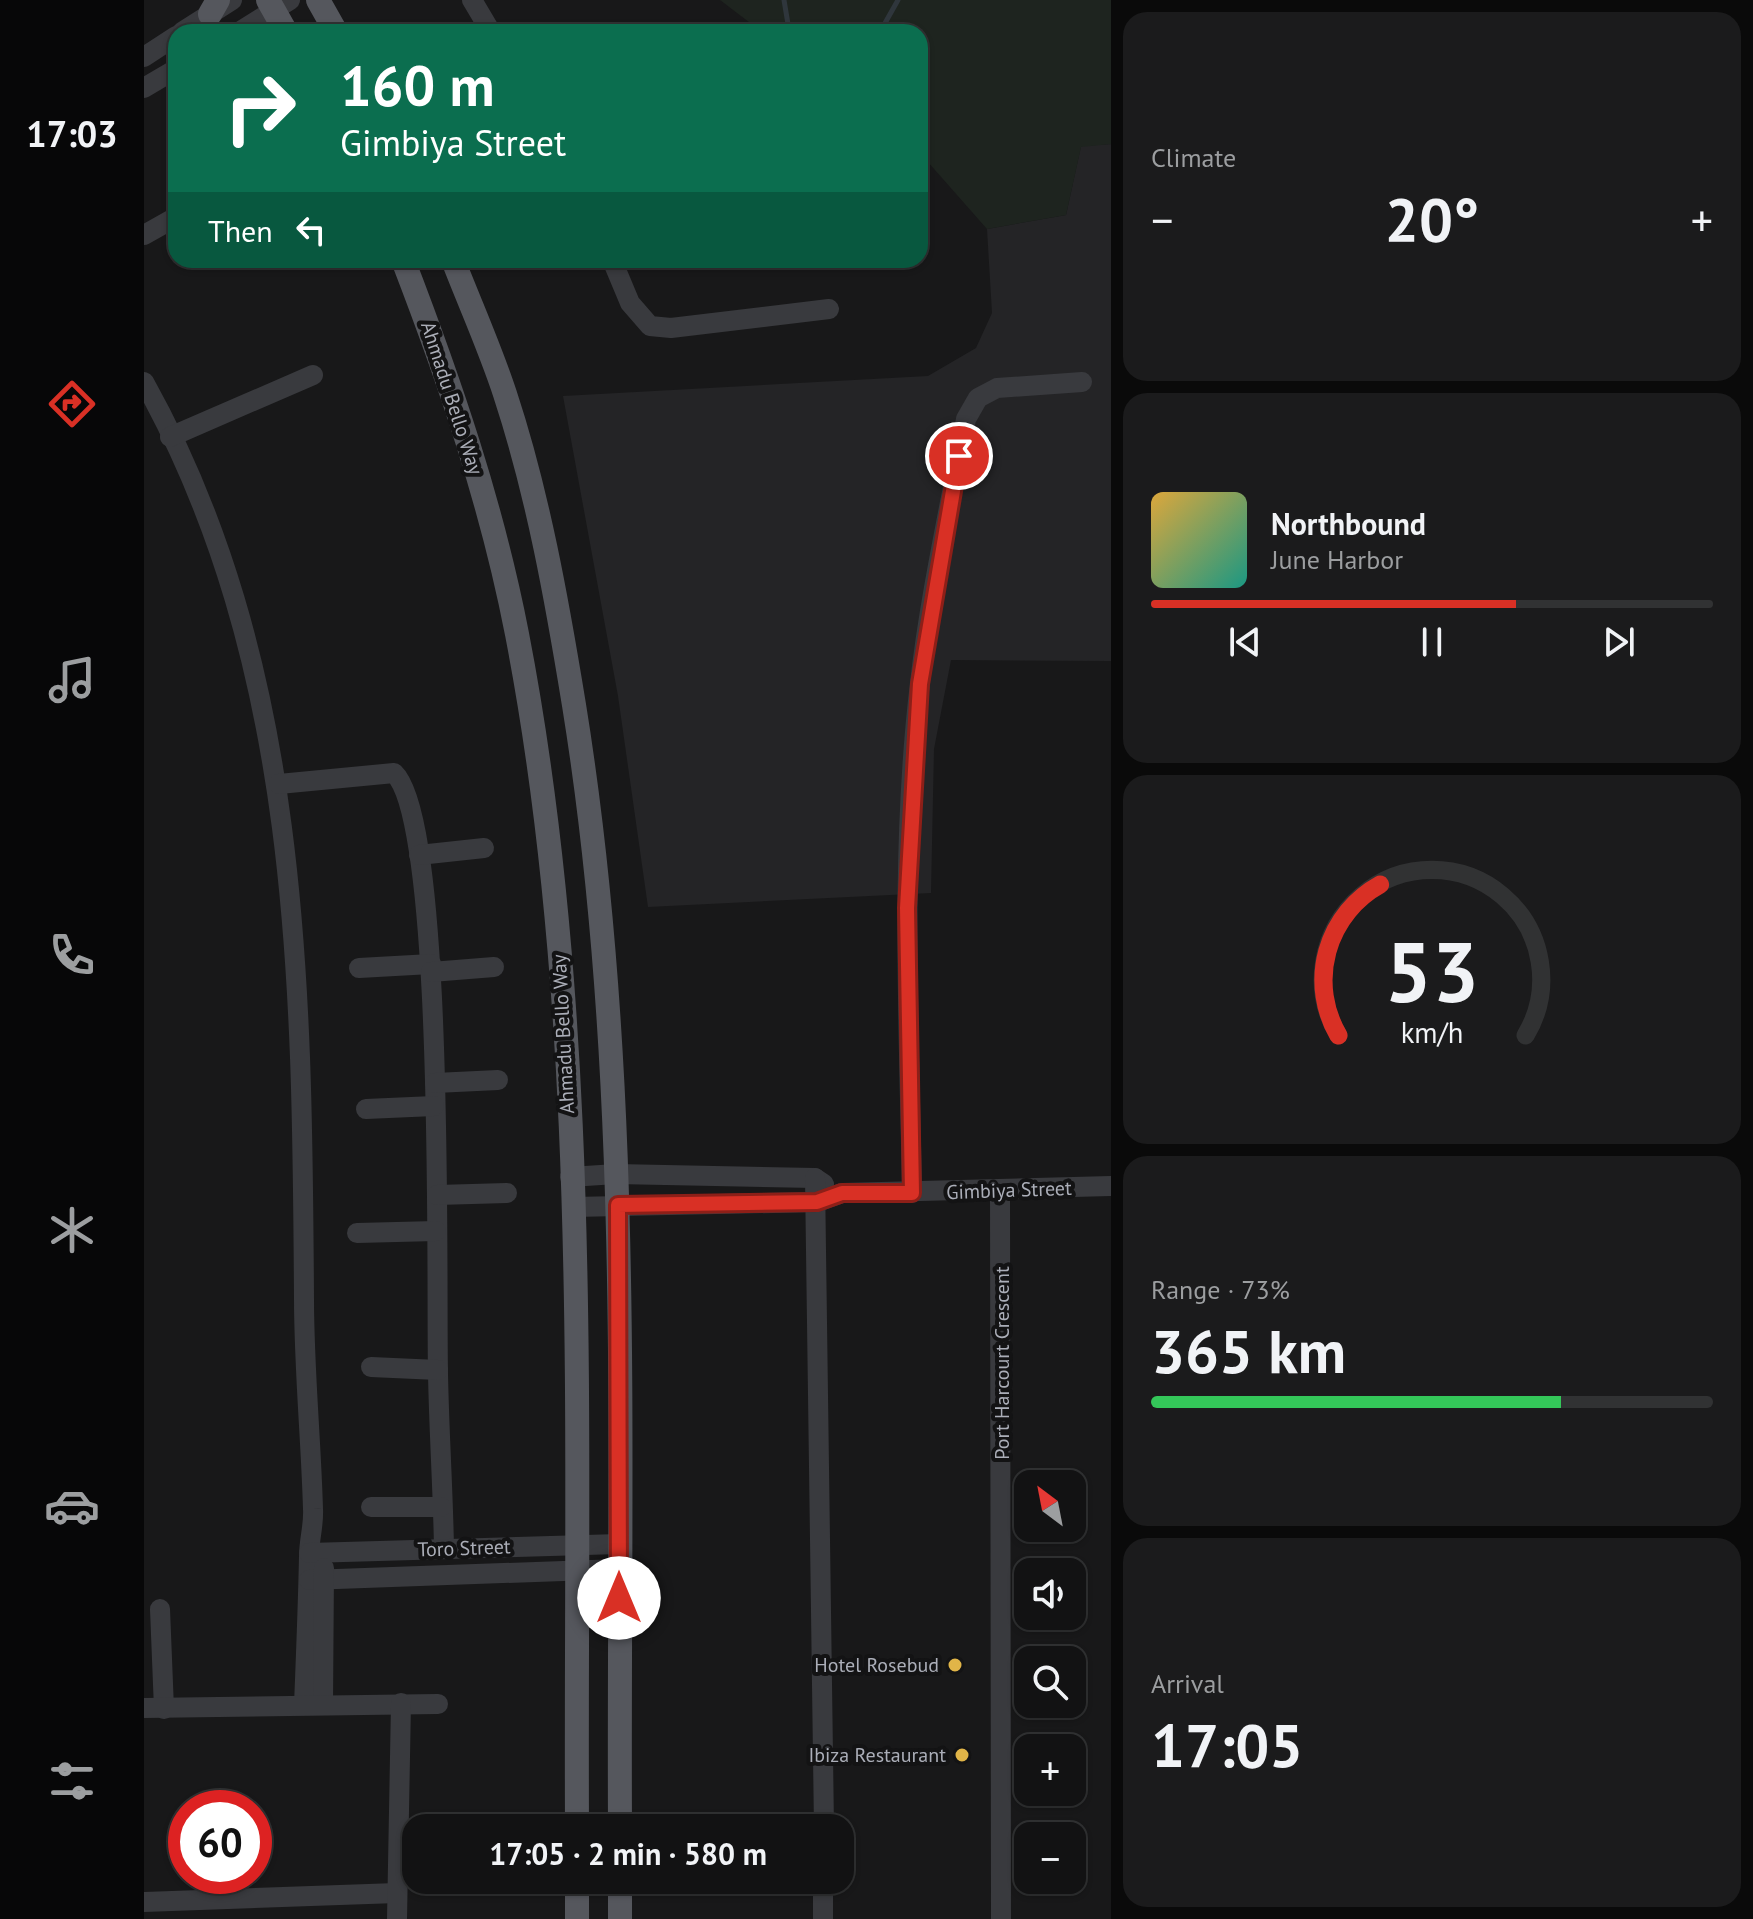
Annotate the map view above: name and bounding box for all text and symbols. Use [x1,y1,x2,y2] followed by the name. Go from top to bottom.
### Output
[340,49,495,121] text: 160 m
[208,56,312,160] icon: right
[26,110,118,157] text: 17:03
[340,119,566,166] text: Gimbiya Street
[1151,141,1236,174] text: Climate
[1385,180,1479,258] text: 20°
[1151,191,1173,248] text: −
[1691,191,1713,248] text: +
[289,208,333,252] icon: left
[208,211,273,250] text: Then
[415,318,489,479] street label: Ahmadu Bello Way
[44,376,100,432] icon: directions
[925,422,993,490] pin
[937,434,981,478] icon: arrive
[1271,504,1426,543] text: Northbound
[1271,543,1403,576] text: June Harbor
[1223,620,1267,664] icon: previous
[1410,620,1454,664] icon: pause
[1597,620,1641,664] icon: next
[44,652,100,708] icon: music
[1385,916,1479,1024] text: 53
[44,927,100,983] icon: phone
[546,953,580,1115] street label: Ahmadu Bello Way
[1401,1014,1463,1051] text: km/h
[946,1175,1072,1205] street label: Gimbiya Street
[44,1202,100,1258] icon: climate
[989,1266,1015,1460] street label: Port Harcourt Crescent
[1151,1273,1290,1306] text: Range · 73%
[1151,1312,1346,1390] text: 365 km
[1014,1470,1086,1542] north arrow
[1014,1470,1086,1894] map controls
[44,1478,100,1534] icon: car
[417,1533,511,1563] street label: Toro Street
[577,1556,661,1640] position arrow
[1014,1558,1086,1630] button: sound
[1014,1646,1086,1718] button: search
[814,1652,939,1678] place label: Hotel Rosebud
[946,1656,964,1674] marker: Hotel Rosebud
[1151,1667,1224,1700] text: Arrival
[1151,1706,1303,1784] text: 17:05
[1014,1734,1086,1806] button: +
[808,1742,946,1768] place label: Ibiza Restaurant
[953,1746,971,1764] marker: Ibiza Restaurant
[44,1753,100,1809] icon: filters
[168,1790,272,1894] speed limit sign: 60
[1014,1822,1086,1894] button: −
[489,1834,767,1873] text: 17:05 · 2 min · 580 m

